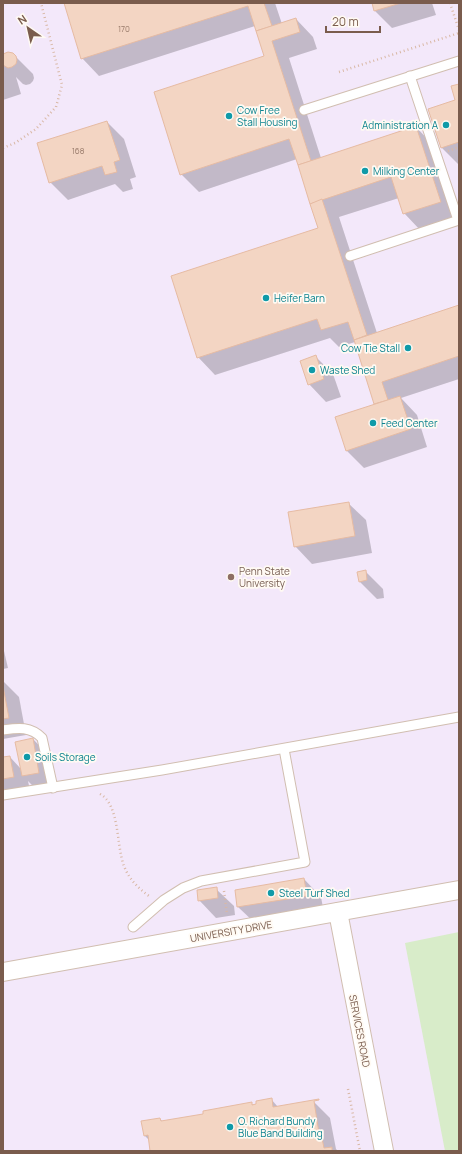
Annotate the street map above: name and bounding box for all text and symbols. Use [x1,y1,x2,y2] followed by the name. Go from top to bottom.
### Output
[8,8,48,48] north arrow
[326,8,380,34] scale bar
[15,11,30,28] text: N
[332,13,359,30] text: 20 m
[118,23,130,34] house number: 170
[237,103,298,129] place label: Cow Free Stall Housing
[224,111,234,121] marker: Cow Free Stall Housing
[362,118,439,132] place label: Administration A
[441,120,451,130] marker: Administration A
[72,145,85,156] house number: 168
[373,164,440,178] place label: Milking Center
[360,166,370,176] marker: Milking Center
[274,291,325,305] place label: Heifer Barn
[261,293,271,303] marker: Heifer Barn
[341,341,400,355] place label: Cow Tie Stall
[403,343,413,353] marker: Cow Tie Stall
[320,363,375,377] place label: Waste Shed
[307,365,317,375] marker: Waste Shed
[381,416,438,430] place label: Feed Center
[368,418,378,428] marker: Feed Center
[239,564,290,590] place label: Penn State University
[226,572,236,582] marker: Penn State University
[35,750,96,764] place label: Soils Storage
[22,752,32,762] marker: Soils Storage
[279,886,350,900] place label: Steel Turf Shed
[266,888,276,898] marker: Steel Turf Shed
[189,917,274,945] street label: UNIVERSITY DRIVE
[346,993,374,1069] street label: SERVICES ROAD
[238,1114,323,1140] place label: O. Richard Bundy Blue Band Building
[225,1122,235,1132] marker: O. Richard Bundy Blue Band Building

